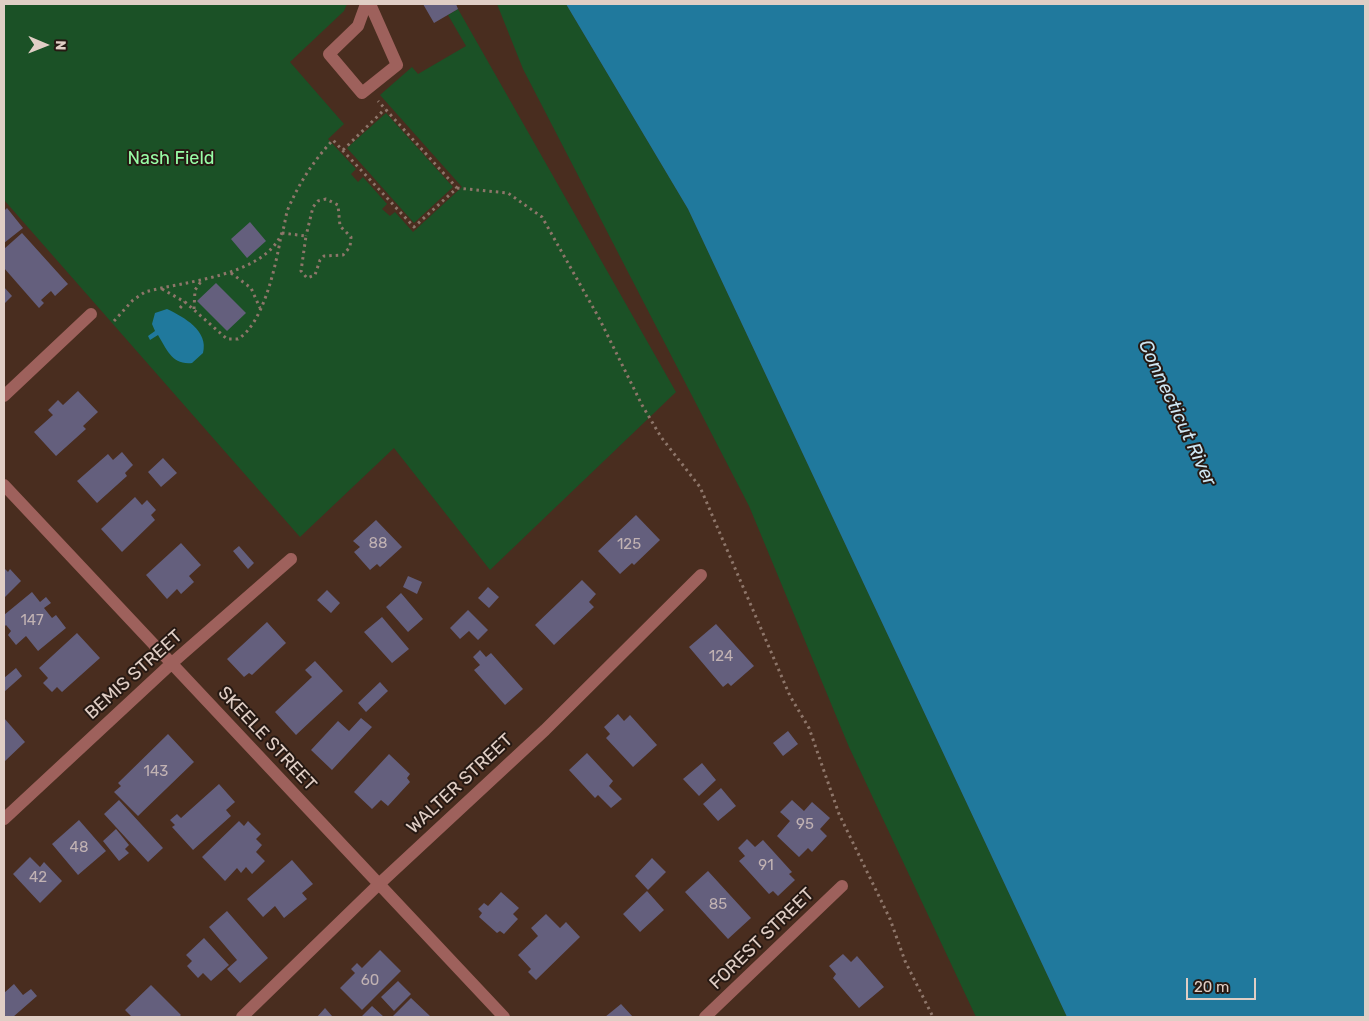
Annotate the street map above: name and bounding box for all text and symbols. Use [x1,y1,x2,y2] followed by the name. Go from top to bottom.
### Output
[20,20,70,70] north arrow
[52,40,69,50] text: N
[127,148,215,170] park label: Nash Field
[1133,336,1221,490] water label: Connecticut River
[368,535,388,553] house number: 88
[617,536,641,554] house number: 125
[20,612,44,630] house number: 147
[81,626,187,724] street label: BEMIS STREET
[709,648,733,666] house number: 124
[213,682,321,796] street label: SKEELE STREET
[403,729,517,839] street label: WALTER STREET
[144,763,168,781] house number: 143
[796,816,814,834] house number: 95
[70,839,88,857] house number: 48
[758,857,774,875] house number: 91
[29,869,47,887] house number: 42
[705,884,819,994] street label: FOREST STREET
[709,896,727,914] house number: 85
[1189,968,1259,1000] scale bar
[361,972,379,990] house number: 60
[1194,978,1229,996] text: 20 m

